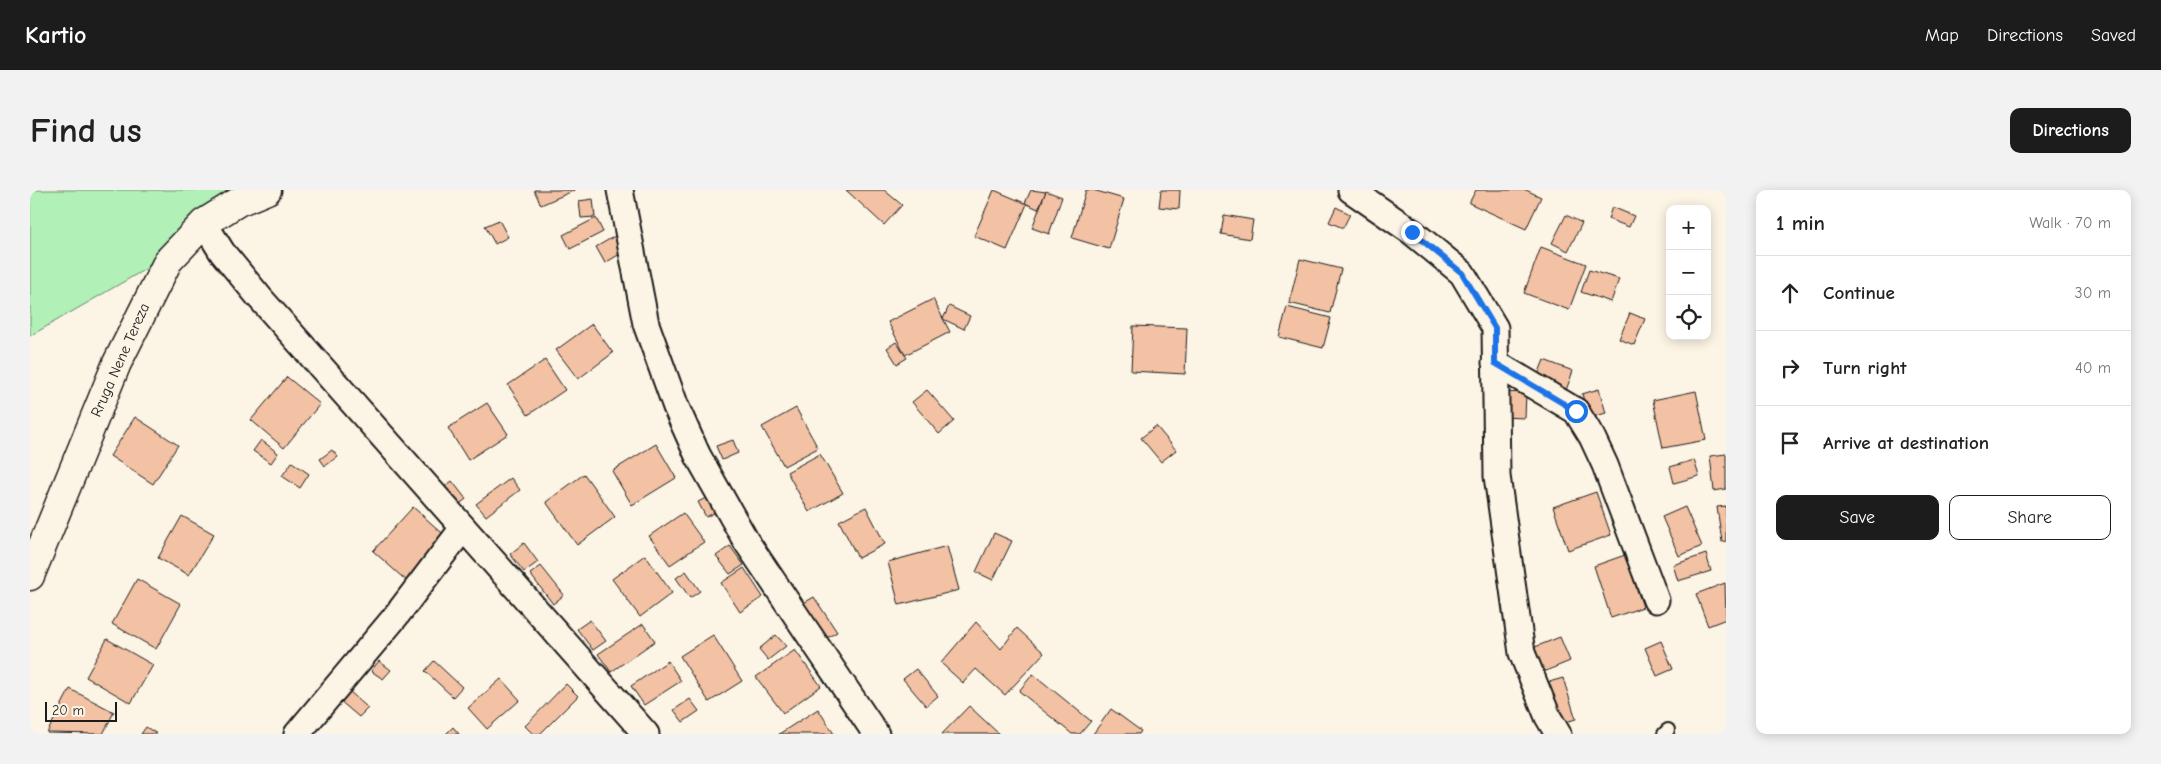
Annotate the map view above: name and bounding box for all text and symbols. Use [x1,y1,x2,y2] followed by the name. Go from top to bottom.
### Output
[25,21,87,49] text: Kartio
[1925,25,1959,46] text: Map
[1987,25,2063,46] text: Directions
[2091,25,2136,46] text: Saved
[2010,108,2131,153] button: Directions
[30,110,142,151] text: Find us
[1666,205,1711,340] map controls
[1666,205,1711,250] button: +
[1776,211,1825,235] text: 1 min
[2029,214,2111,232] text: Walk · 70 m
[1401,221,1424,244] route end
[1666,250,1711,295] button: −
[1776,279,1804,307] icon: ahead
[1823,282,1895,304] text: Continue
[2075,284,2111,302] text: 30 m
[1666,295,1711,340] button: locate
[87,300,153,420] street label: Rruga Nene Tereza
[1776,354,1804,382] icon: right
[1823,357,1907,379] text: Turn right
[2075,359,2111,377] text: 40 m
[1565,400,1588,423] route start
[1776,429,1804,457] icon: arrive
[1823,432,1989,454] text: Arrive at destination
[1776,495,1939,540] button: Save
[1949,495,2111,540] button: Share
[45,699,118,722] scale bar
[52,702,84,719] text: 20 m

